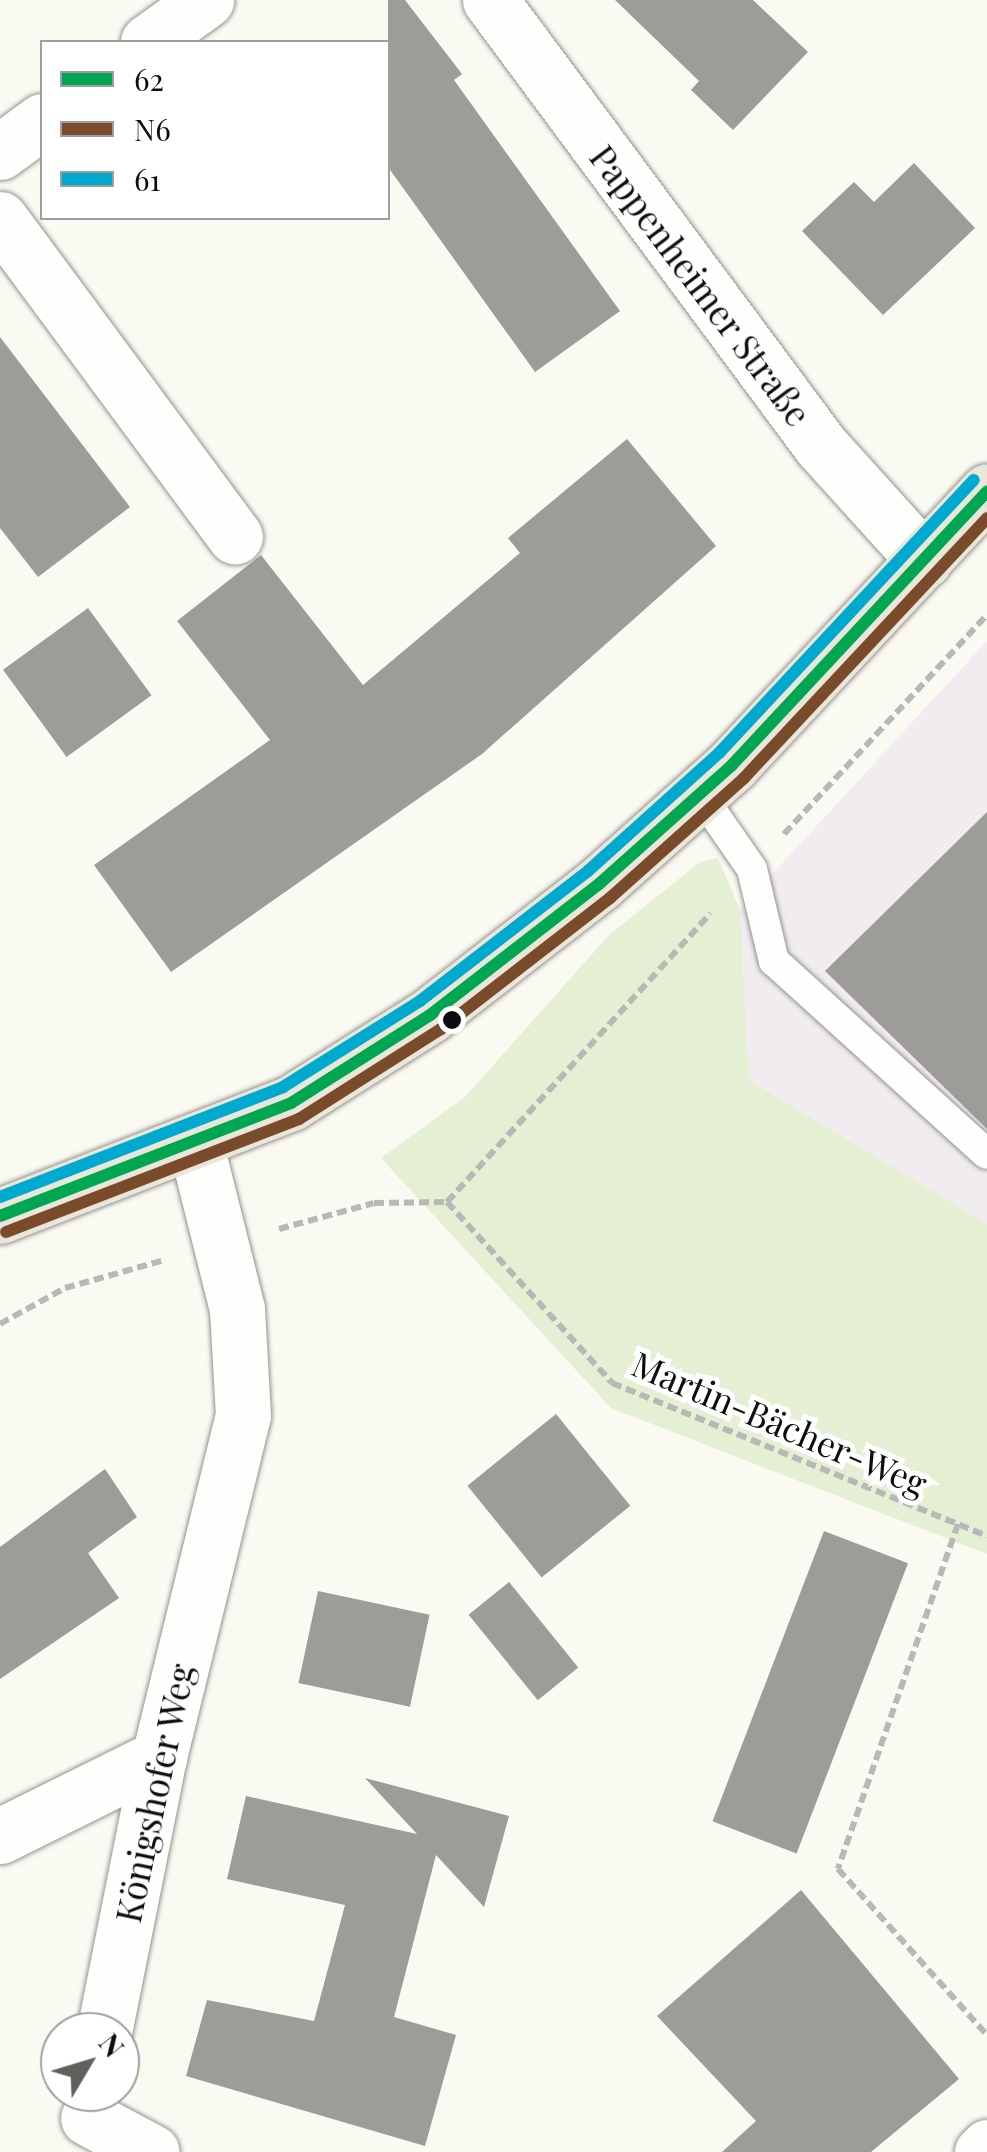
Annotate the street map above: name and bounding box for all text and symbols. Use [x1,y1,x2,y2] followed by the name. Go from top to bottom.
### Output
[40,40,390,220] legend
[134,59,164,99] text: 62
[134,109,171,149] text: N6
[582,136,820,434] street label: Pappenheimer Straße
[134,159,161,199] text: 61
[442,1010,462,1030] unlabelled marker
[626,1342,934,1504] street label: Martin-Bächer-Weg
[106,1659,202,1927] street label: Königshofer Weg
[40,2012,140,2112] north arrow
[92,2025,133,2064] text: N

